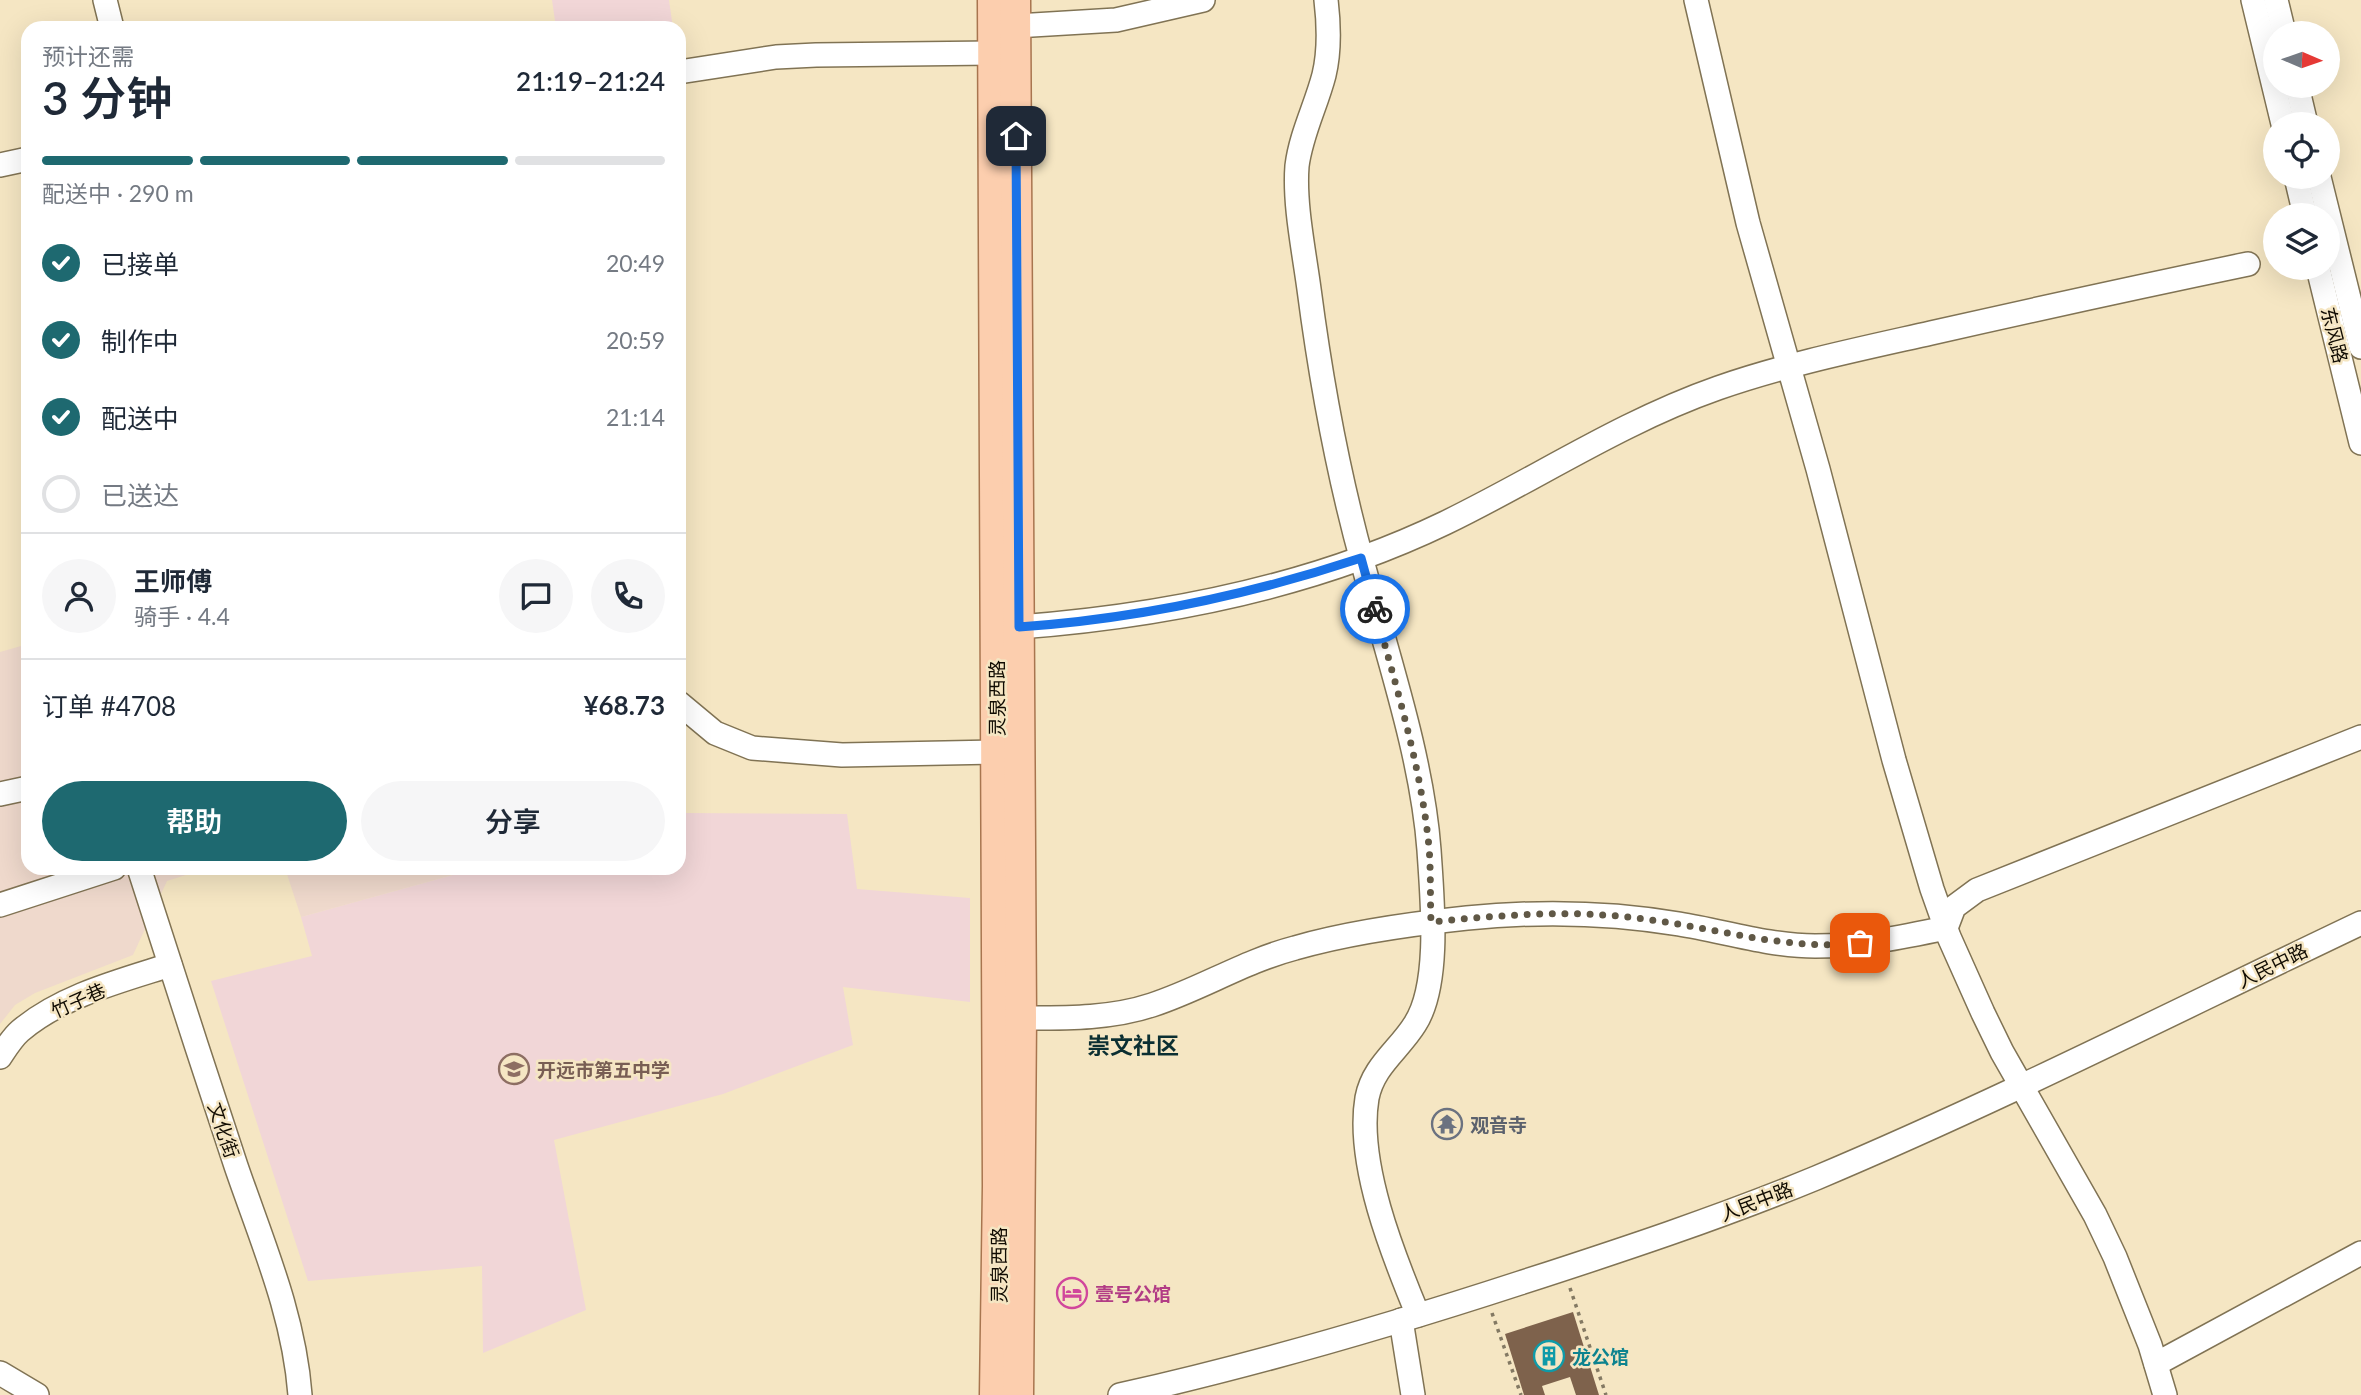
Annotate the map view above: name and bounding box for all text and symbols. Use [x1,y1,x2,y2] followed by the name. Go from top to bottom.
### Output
[2263,21,2340,98] north arrow
[2263,21,2340,280] map controls
[42,42,134,70] text: 预计还需
[516,65,665,97] text: 21:19–21:24
[42,70,172,125] text: 3 分钟
[986,106,1046,166] pin
[2263,112,2340,189] button: locate
[997,117,1035,155] icon: home
[42,179,194,207] text: 配送中 · 290 m
[2263,203,2340,280] button: layers
[42,244,80,282] icon: check
[101,248,179,280] text: 已接单
[606,249,665,277] text: 20:49
[2317,305,2353,365] street label: 东风路
[42,321,80,359] icon: check
[101,325,179,357] text: 制作中
[606,326,665,354] text: 20:59
[42,398,80,436] icon: check
[101,402,179,434] text: 配送中
[606,403,665,431] text: 21:14
[101,479,179,511] text: 已送达
[42,559,116,633] button: person
[499,559,573,633] button: chat
[591,559,665,633] button: phone
[134,565,212,597] text: 王师傅
[1340,574,1410,644] courier
[1356,590,1394,628] icon: bike
[134,602,230,630] text: 骑手 · 4.4
[985,660,1008,736] street label: 灵泉西路
[583,689,665,721] text: ¥68.73
[42,690,176,722] text: 订单 #4708
[42,781,347,861] button: 帮助
[361,781,665,861] button: 分享
[1830,913,1890,973] pin
[1841,924,1879,962] icon: bag
[2233,938,2311,992] street label: 人民中路
[47,978,109,1022] street label: 竹子巷
[1087,1031,1179,1059] district label: 崇文社区
[497,1052,531,1086] school or university icon: 开远市第五中学
[537,1058,670,1081] place label: 开远市第五中学
[204,1099,244,1161] street label: 文化街
[1430,1107,1464,1141] temple icon: 观音寺
[1470,1113,1527,1136] place label: 观音寺
[1716,1177,1796,1225] street label: 人民中路
[987,1227,1010,1303] street label: 灵泉西路
[1055,1276,1089,1310] hotel icon: 壹号公馆
[1095,1282,1171,1305] place label: 壹号公馆
[1532,1339,1566,1373] building icon: 龙公馆
[1572,1345,1629,1368] place label: 龙公馆

